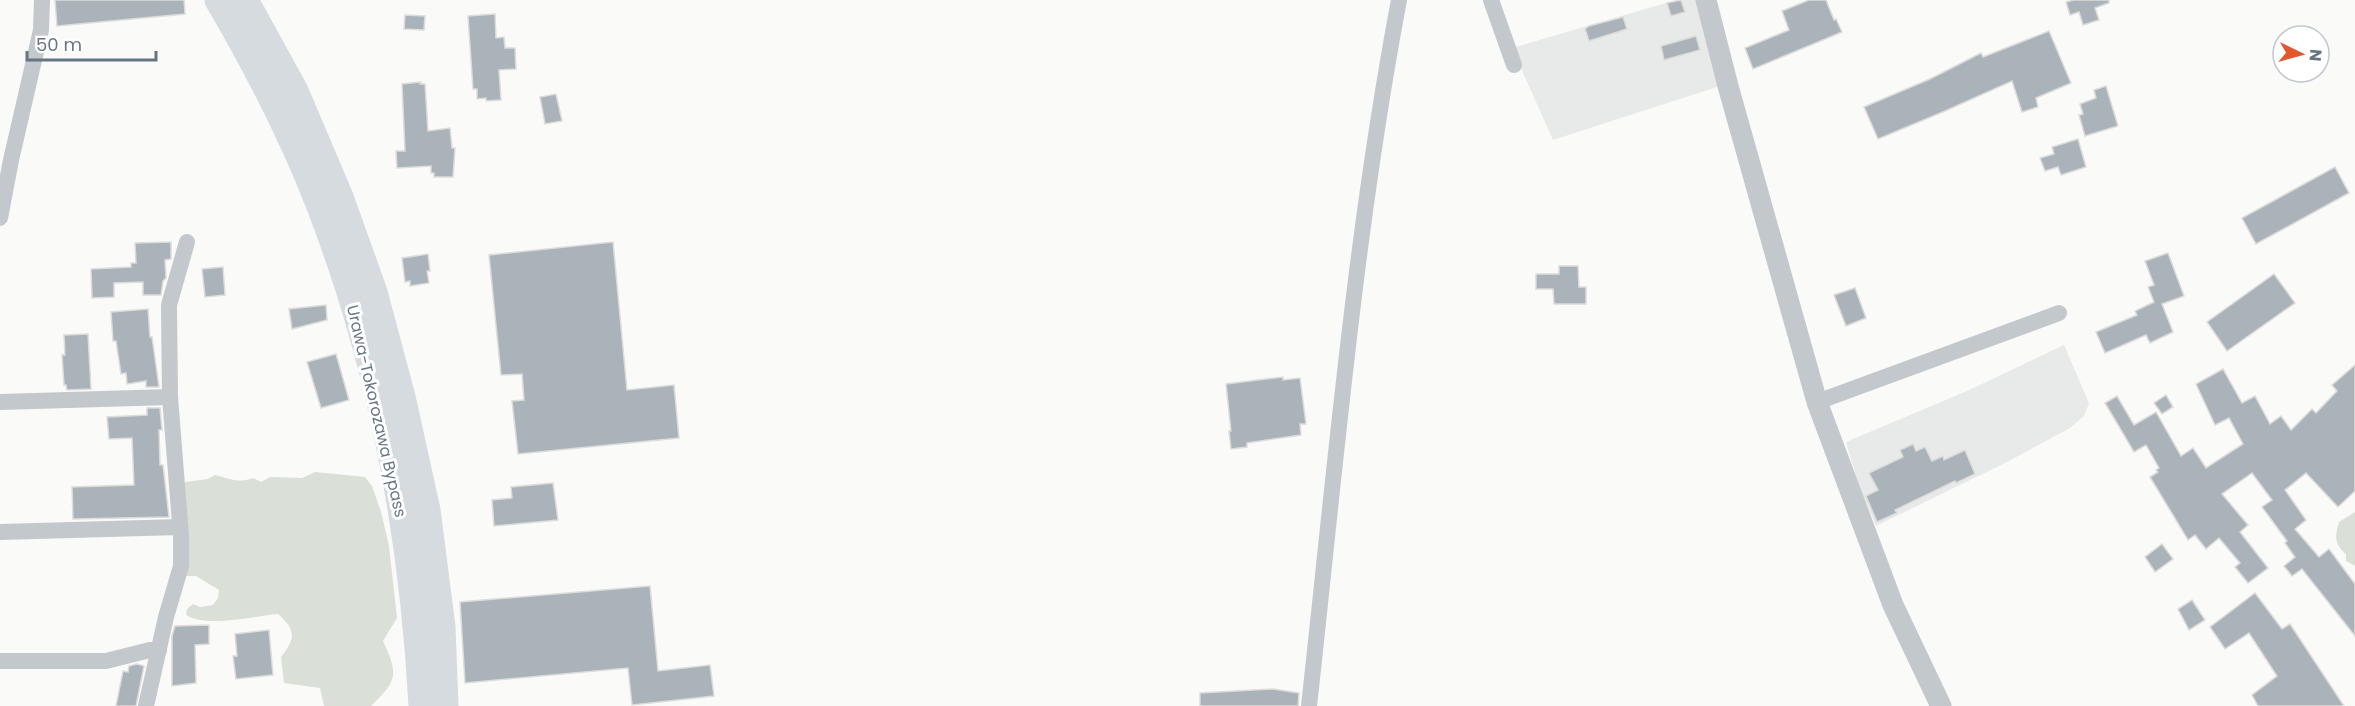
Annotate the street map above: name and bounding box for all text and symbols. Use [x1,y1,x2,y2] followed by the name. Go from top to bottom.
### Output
[27,24,156,62] scale bar
[2271,24,2331,84] north arrow
[36,32,82,57] text: 50 m
[2303,48,2327,62] text: N
[341,303,412,520] street label: Urawa-Tokorozawa Bypass

